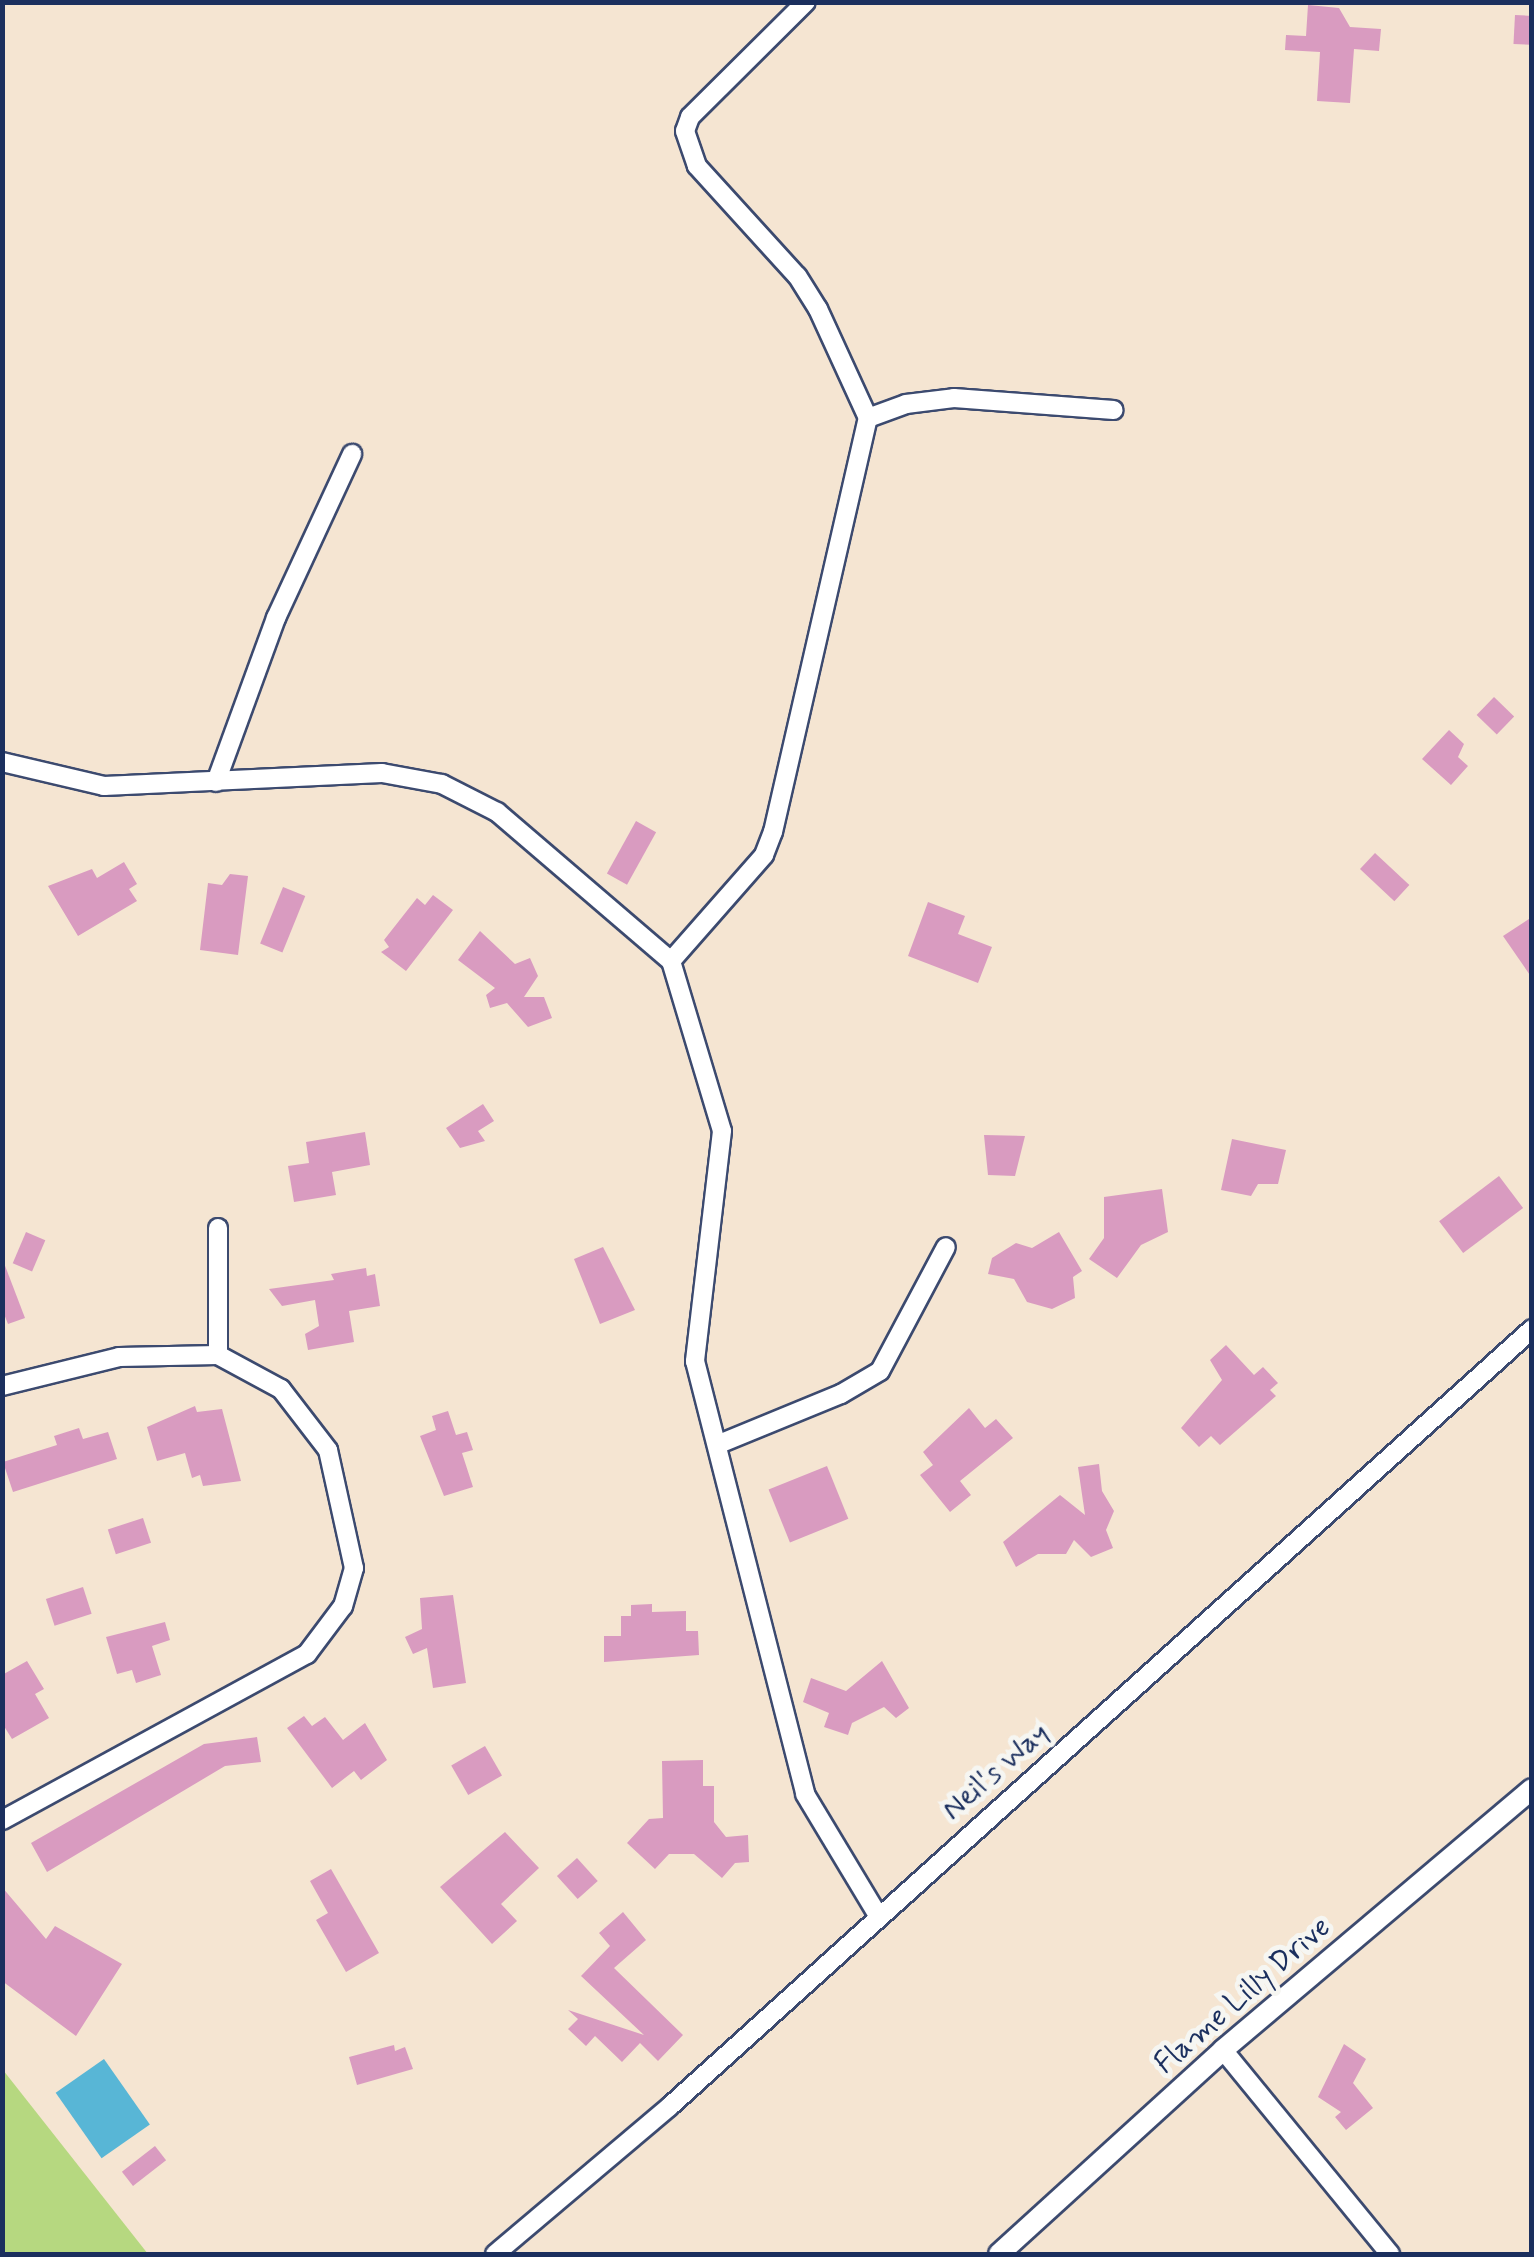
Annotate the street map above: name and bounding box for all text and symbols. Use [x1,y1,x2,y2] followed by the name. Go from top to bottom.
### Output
[934,1714,1058,1830] street label: Neil's Way
[1148,1910,1338,2082] street label: Flame Lilly Drive

